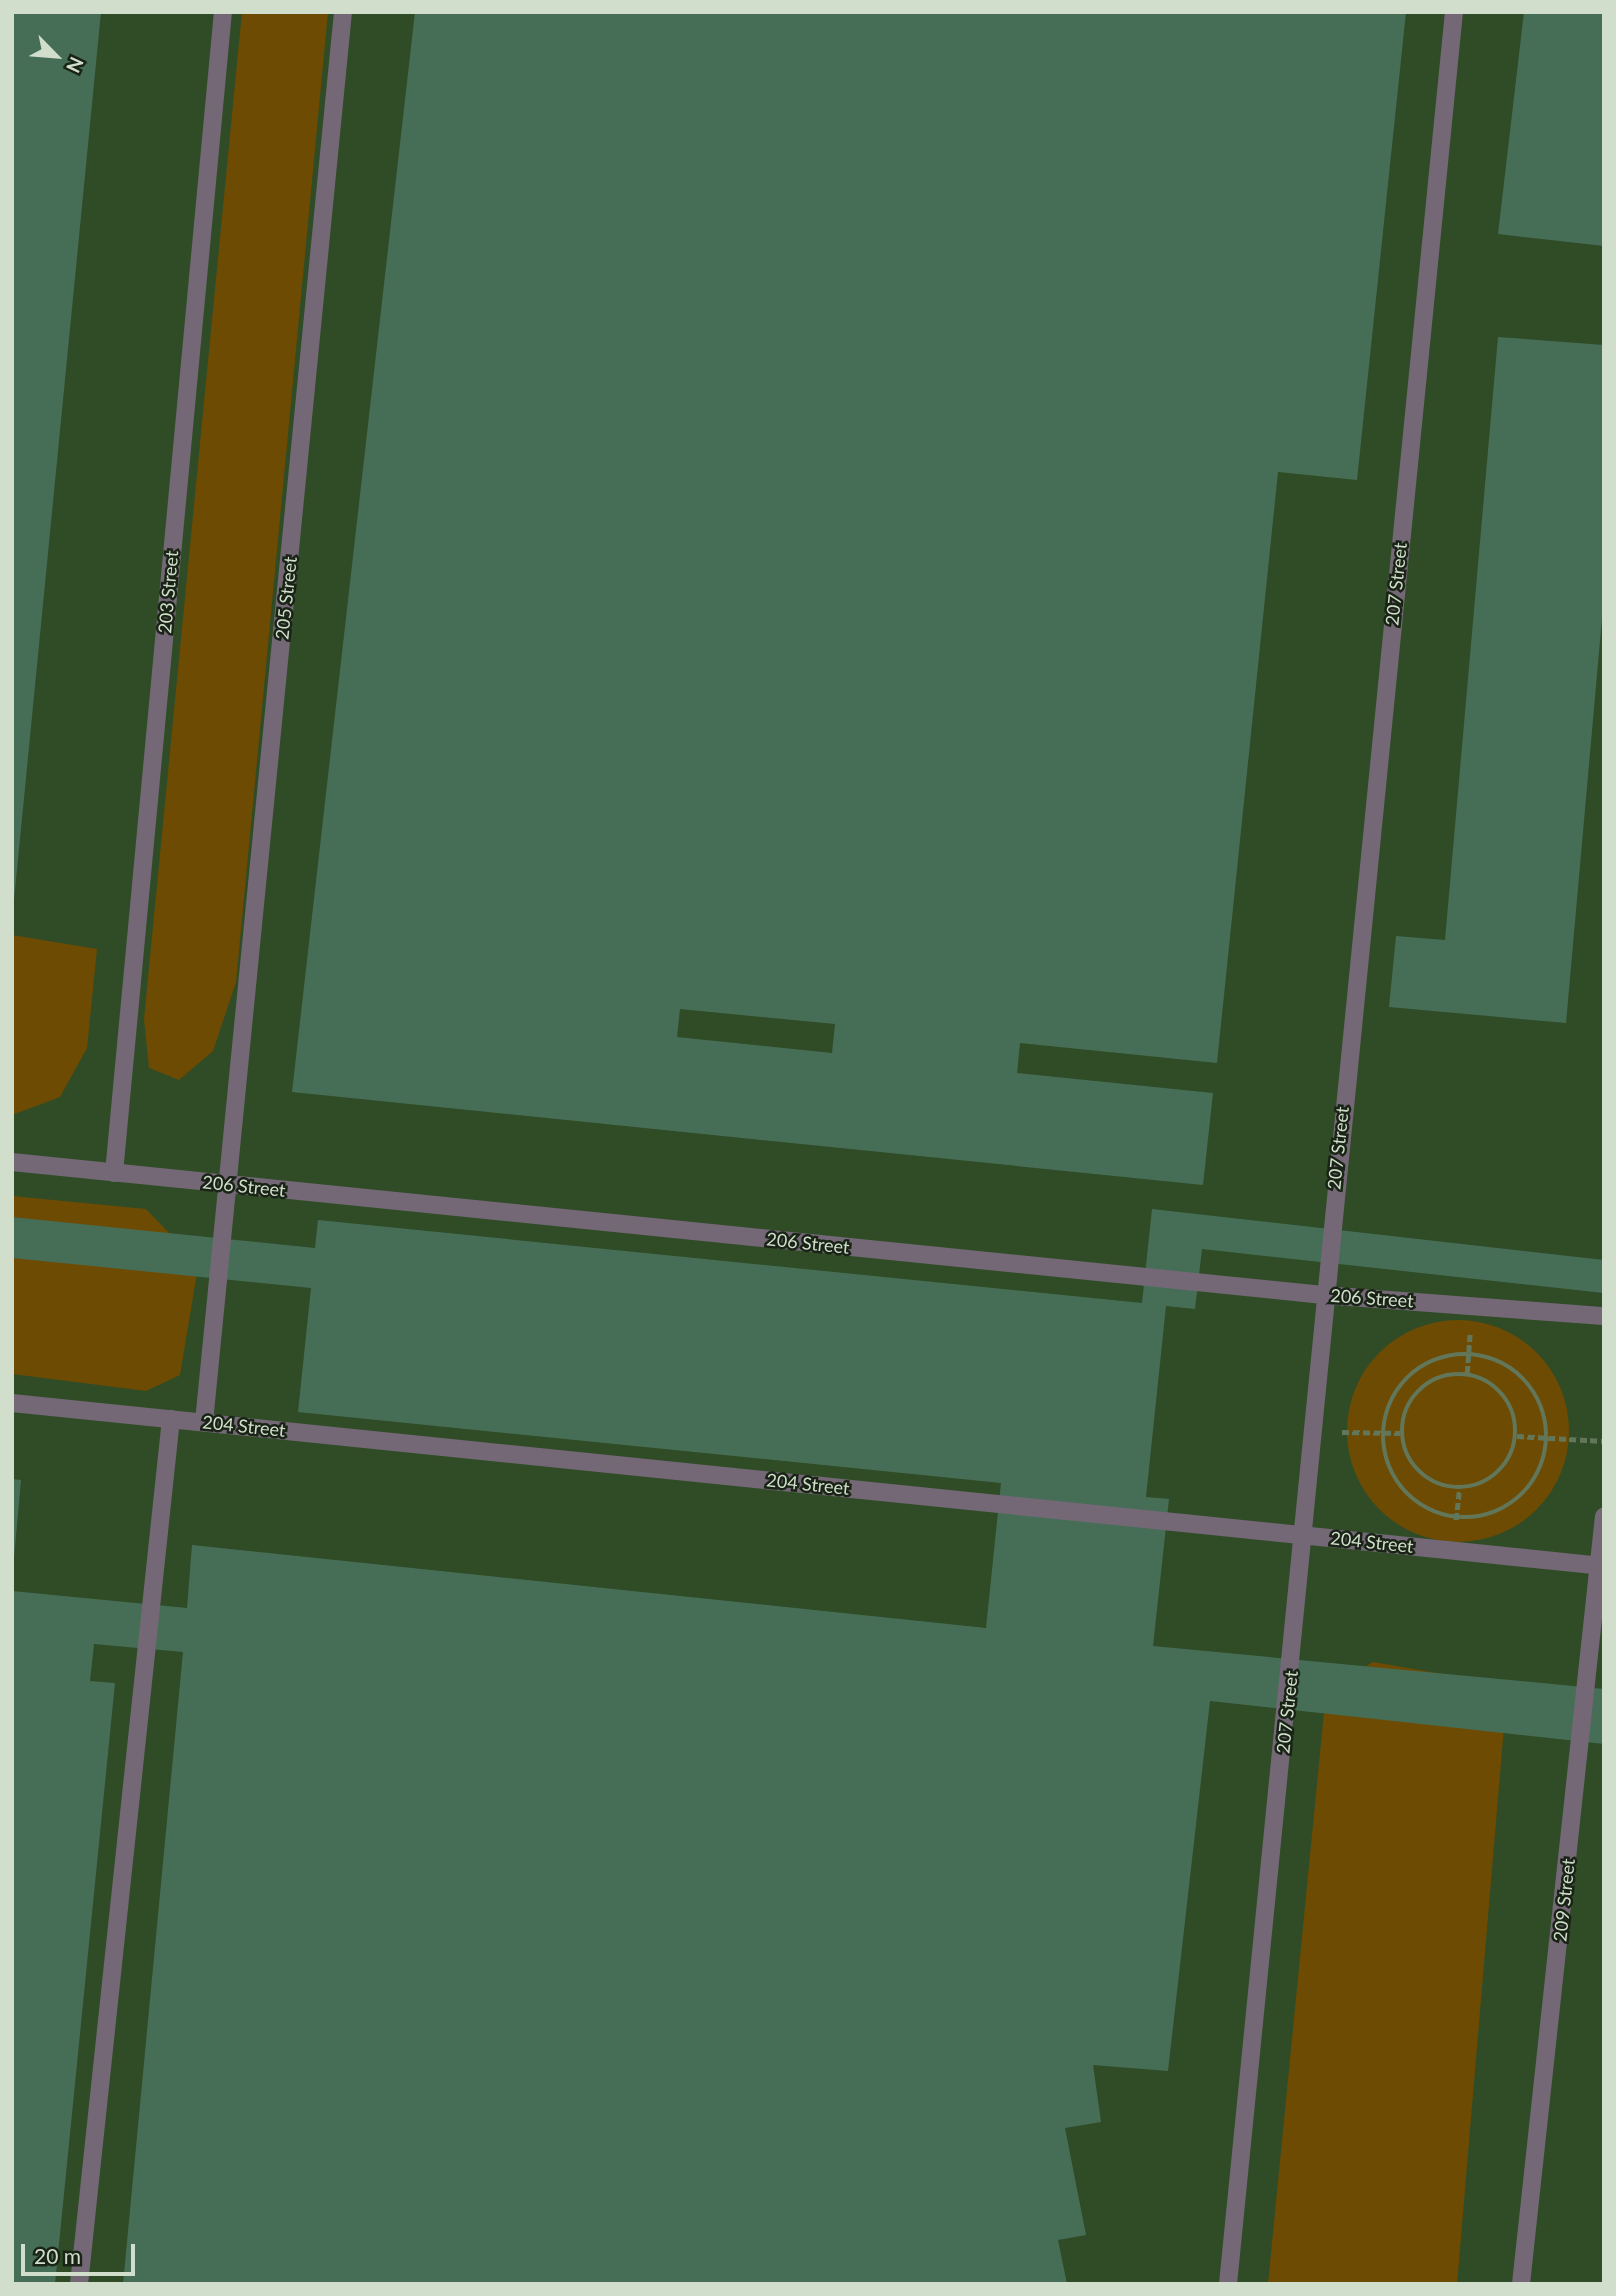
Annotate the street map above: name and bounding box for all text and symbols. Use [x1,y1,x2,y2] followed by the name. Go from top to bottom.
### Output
[21,21,91,91] north arrow
[62,54,89,77] text: N
[1381,541,1411,627] street label: 207 Street
[154,550,182,634] street label: 203 Street
[271,555,301,641] street label: 205 Street
[1323,1105,1353,1191] street label: 207 Street
[201,1171,287,1201] street label: 206 Street
[765,1228,851,1258] street label: 206 Street
[1330,1284,1414,1312] street label: 206 Street
[201,1411,287,1441] street label: 204 Street
[765,1469,851,1499] street label: 204 Street
[1329,1527,1415,1557] street label: 204 Street
[1272,1669,1302,1755] street label: 207 Street
[1549,1857,1579,1943] street label: 209 Street
[24,2230,138,2274] scale bar
[34,2243,81,2268] text: 20 m

